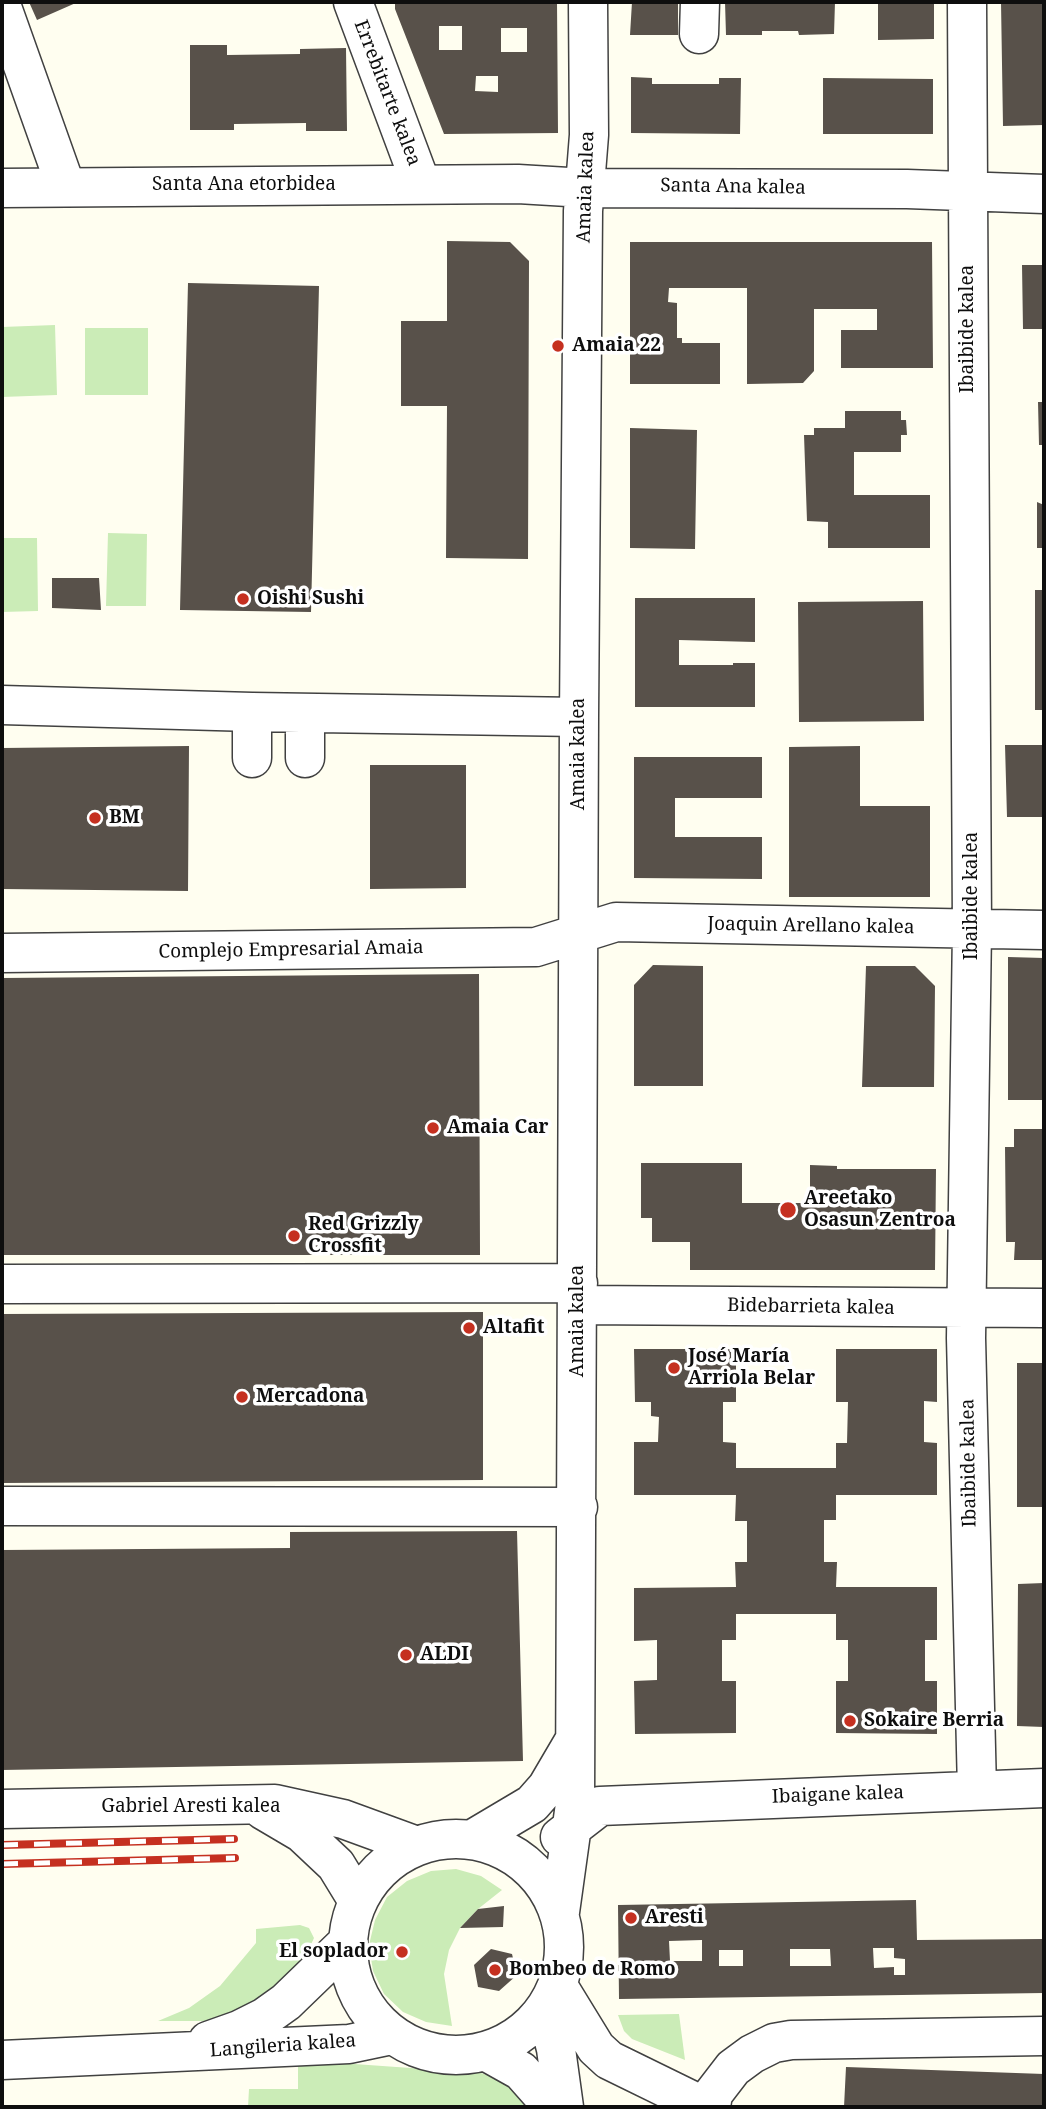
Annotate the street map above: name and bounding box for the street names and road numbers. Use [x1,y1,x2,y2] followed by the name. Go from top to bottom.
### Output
[349,17,425,169] street label: Errebitarte kalea
[573,130,599,244] street label: Amaia kalea
[152,174,336,196] street label: Santa Ana etorbidea
[660,174,806,200] street label: Santa Ana kalea
[957,265,979,393] street label: Ibaibide kalea
[568,698,590,810] street label: Amaia kalea
[961,832,983,960] street label: Ibaibide kalea
[707,913,915,939] street label: Joaquin Arellano kalea
[158,936,424,964] street label: Complejo Empresarial Amaia
[567,1265,589,1377] street label: Amaia kalea
[727,1294,895,1320] street label: Bidebarrieta kalea
[956,1399,982,1527] street label: Ibaibide kalea
[772,1781,904,1809] street label: Ibaigane kalea
[101,1796,281,1818] street label: Gabriel Aresti kalea
[209,2030,357,2062] street label: Langileria kalea

